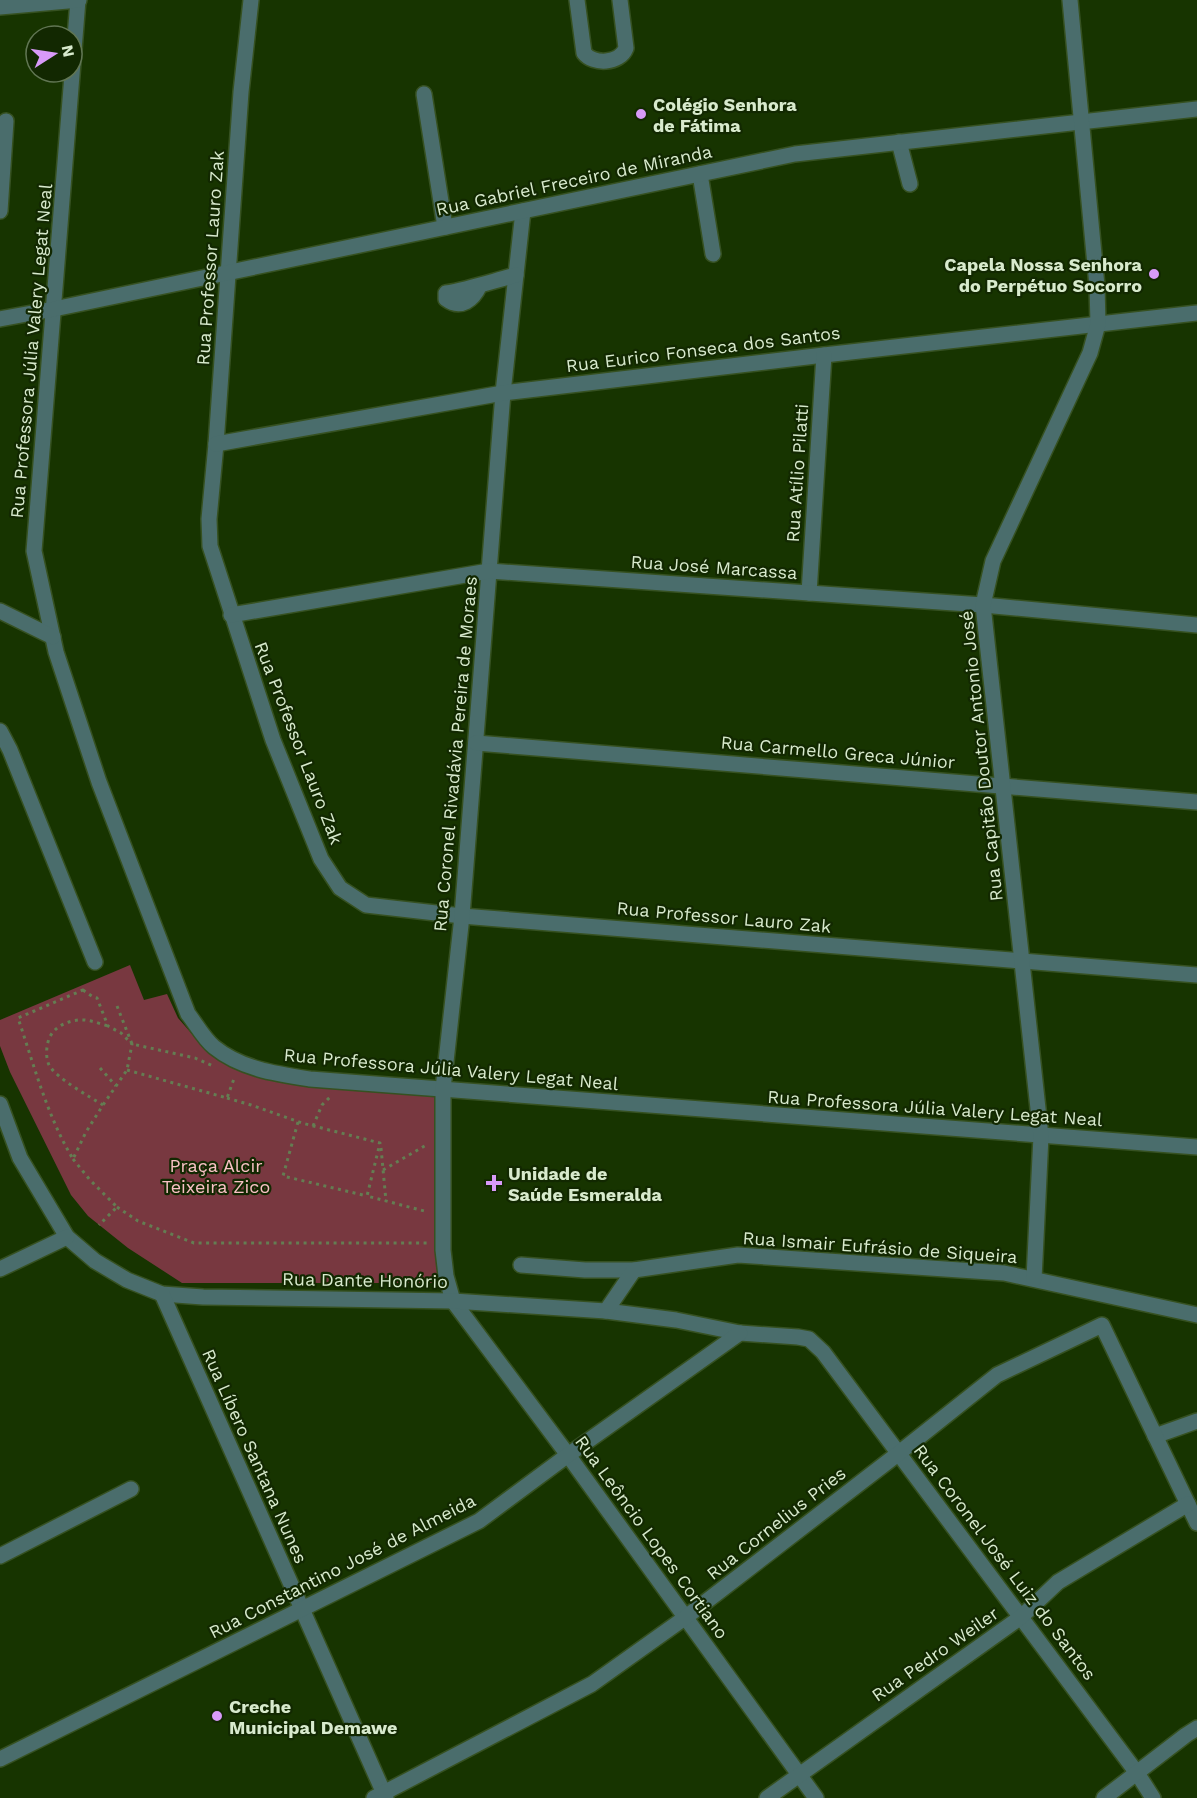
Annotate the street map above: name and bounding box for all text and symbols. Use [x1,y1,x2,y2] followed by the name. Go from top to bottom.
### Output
[24,24,84,84] north arrow
[58,43,79,59] text: N
[653,94,797,136] place label: Colégio Senhora de Fátima
[634,107,648,121] marker: Colégio Senhora de Fátima
[434,140,714,220] street label: Rua Gabriel Freceiro de Miranda
[192,150,228,366] street label: Rua Professor Lauro Zak
[6,182,56,519] street label: Rua Professora Júlia Valery Legat Neal
[944,254,1143,296] place label: Capela Nossa Senhora do Perpétuo Socorro
[1147,267,1161,281] marker: Capela Nossa Senhora do Perpétuo Socorro
[565,322,841,376] street label: Rua Eurico Fonseca dos Santos
[782,403,812,543] street label: Rua Atílio Pilatti
[630,551,798,583] street label: Rua José Marcassa
[429,575,481,933] street label: Rua Coronel Rivadávia Pereira de Moraes
[955,610,1007,902] street label: Rua Capitão Doutor Antonio José
[251,639,347,847] street label: Rua Professor Lauro Zak
[720,731,956,773] street label: Rua Carmello Greca Júnior
[616,897,832,937] street label: Rua Professor Lauro Zak
[283,1044,620,1094] street label: Rua Professora Júlia Valery Legat Neal
[767,1086,1104,1130] street label: Rua Professora Júlia Valery Legat Neal
[162,1155,270,1197] park label: Praça Alcir Teixeira Zico
[508,1163,663,1205] place label: Unidade de Saúde Esmeralda
[485,1174,503,1192] marker: Unidade de Saúde Esmeralda
[742,1227,1018,1267] street label: Rua Ismair Eufrásio de Siqueira
[282,1268,448,1292] street label: Rua Dante Honório
[198,1346,312,1566] street label: Rua Líbero Santana Nunes
[571,1431,733,1643] street label: Rua Leôncio Lopes Cortiano
[909,1440,1101,1684] street label: Rua Coronel José Luiz do Santos
[702,1462,850,1584] street label: Rua Cornelius Pries
[205,1489,479,1643] street label: Rua Constantino José de Almeida
[868,1602,1002,1706] street label: Rua Pedro Weiler
[229,1696,397,1738] place label: Creche Municipal Demawe
[210,1709,224,1723] marker: Creche Municipal Demawe

